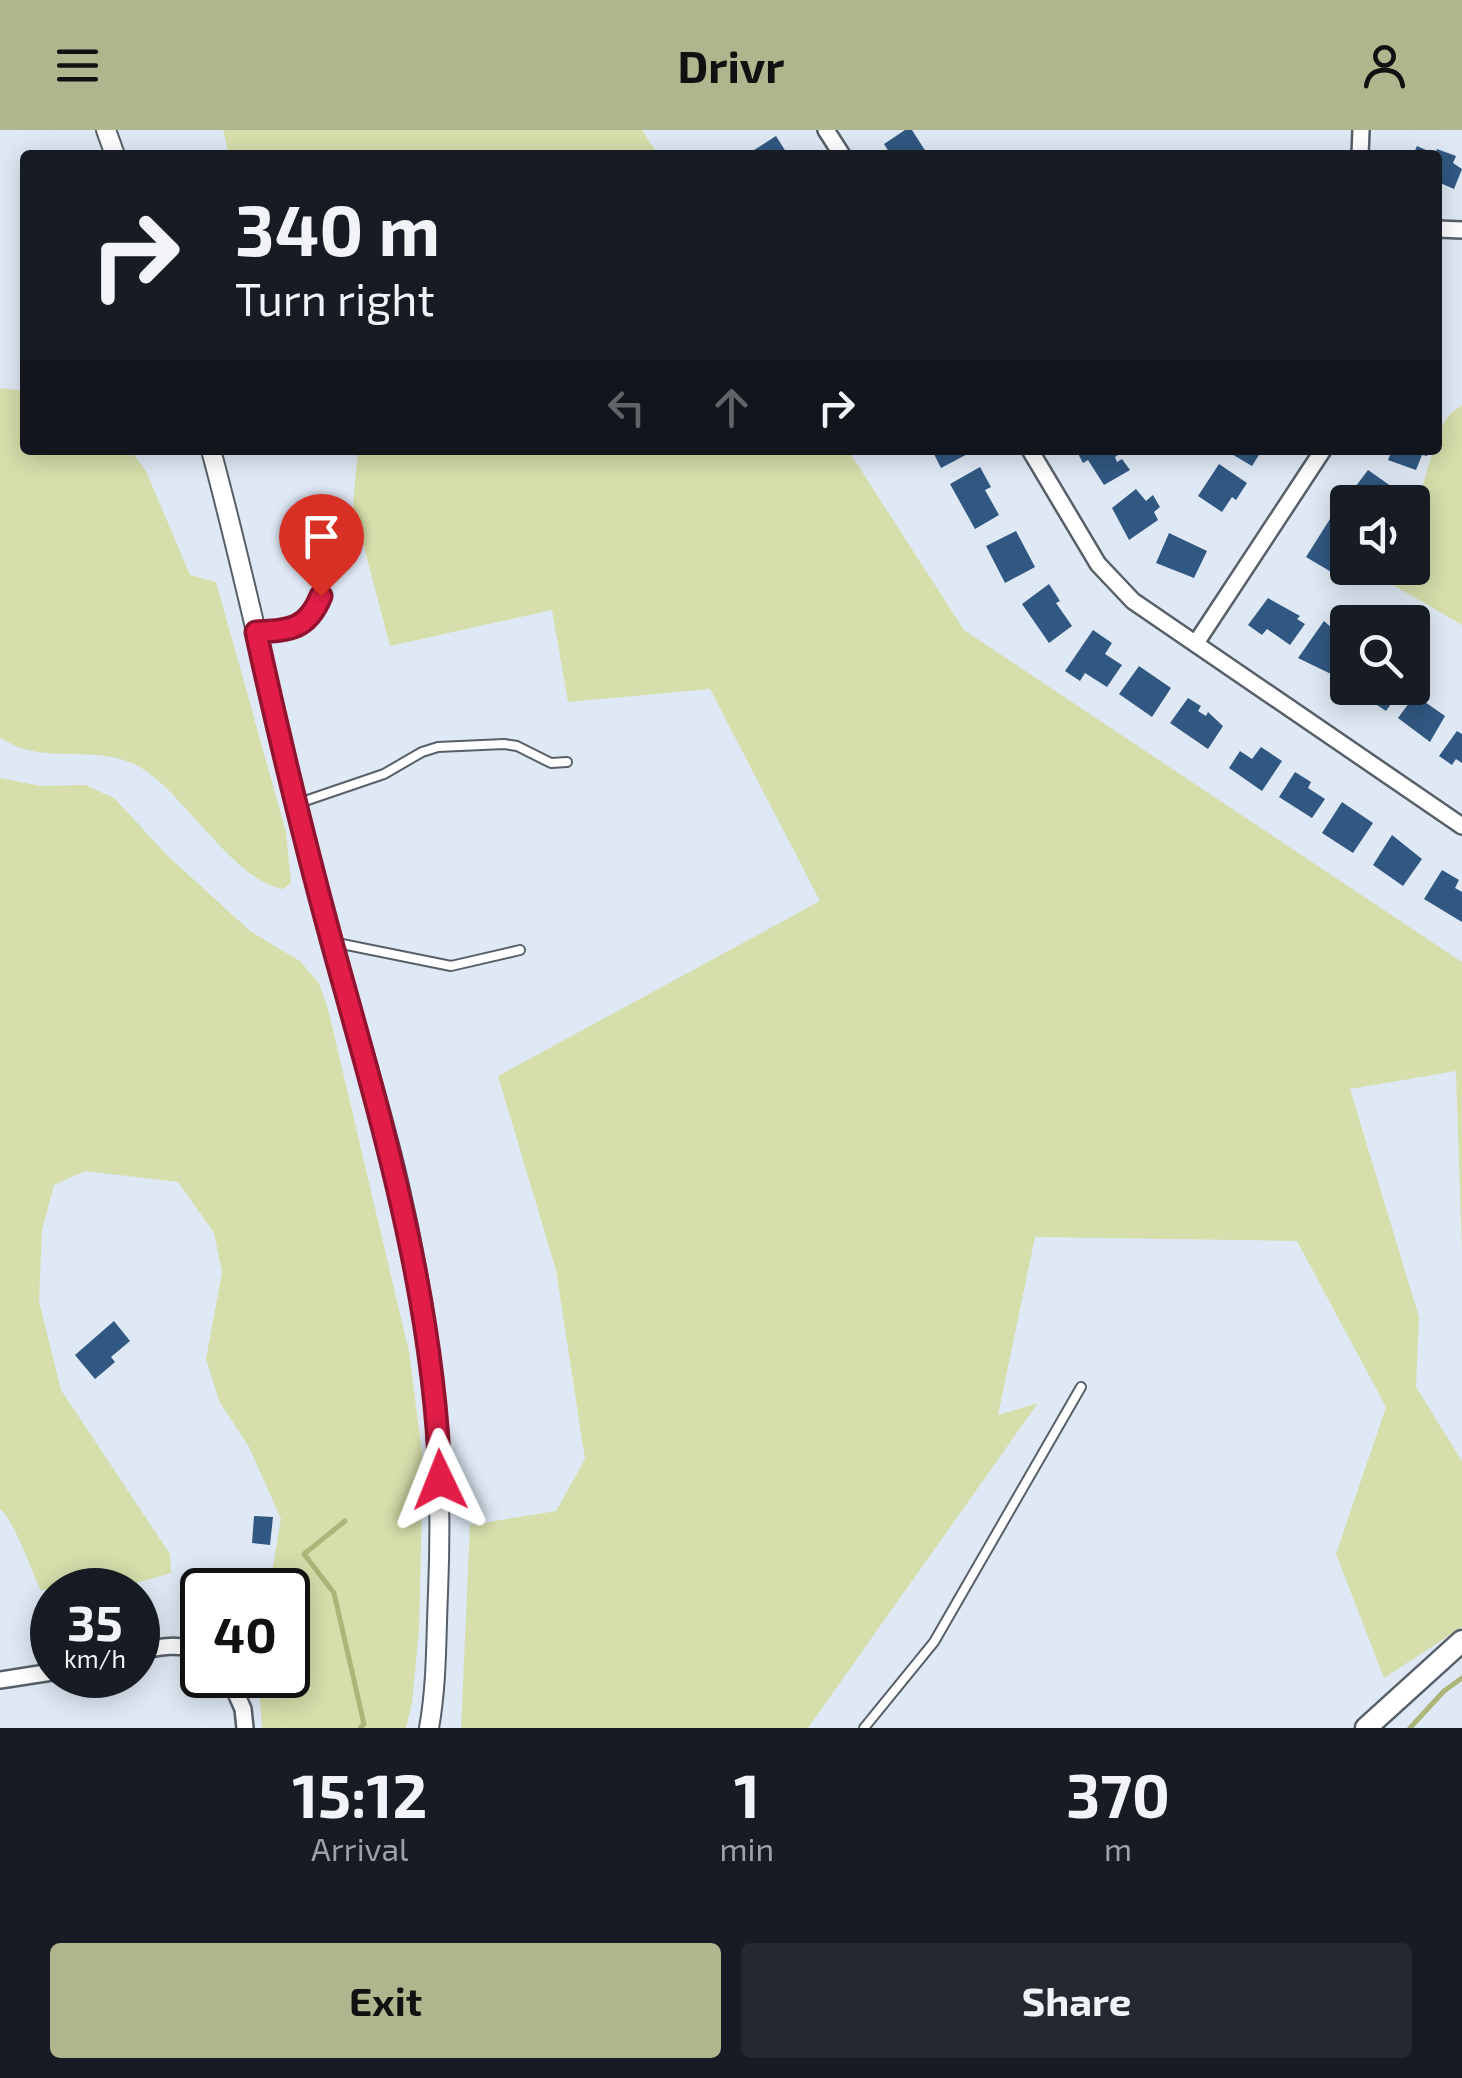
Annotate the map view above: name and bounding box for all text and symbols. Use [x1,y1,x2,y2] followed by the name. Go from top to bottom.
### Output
[50,38,105,93] icon: menu
[677,38,785,92] text: Drivr
[1357,38,1412,93] icon: person
[235,186,440,270] text: 340 m
[70,190,200,320] icon: right
[235,271,435,325] text: Turn right
[599,380,654,435] icon: left
[704,380,759,435] icon: ahead
[809,380,864,435] icon: right
[1330,485,1430,705] map controls
[1330,485,1430,585] button: sound
[279,494,364,597] pin
[294,509,349,564] icon: arrive
[1330,605,1430,705] button: search
[388,1428,492,1532] position arrow
[180,1568,310,1698] speed limit sign: 40
[67,1591,123,1651] text: 35
[64,1643,126,1673] text: km/h
[292,1758,427,1830] text: 15:12
[734,1758,760,1830] text: 1
[1066,1758,1170,1830] text: 370
[311,1829,408,1867] text: Arrival
[720,1829,774,1867] text: min
[1104,1829,1132,1867] text: m
[50,1943,721,2058] button: Exit
[741,1943,1412,2058] button: Share

